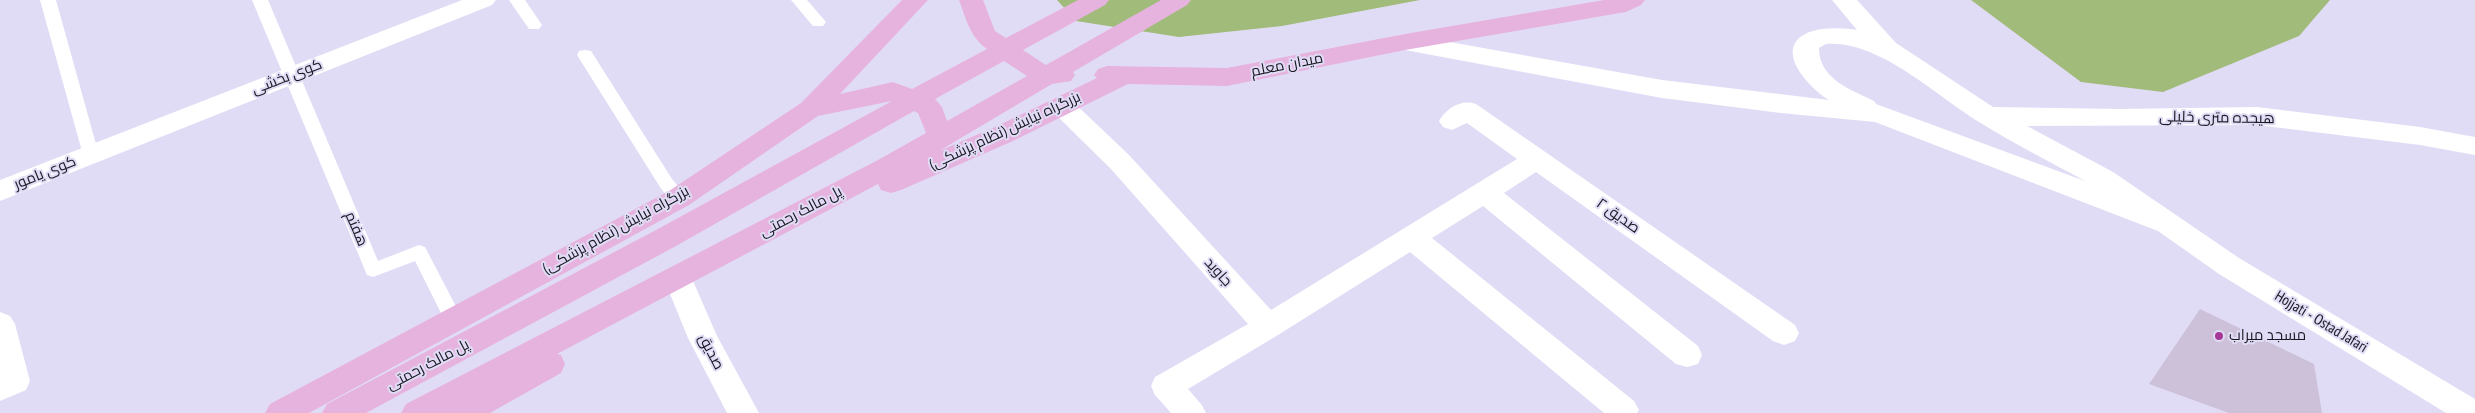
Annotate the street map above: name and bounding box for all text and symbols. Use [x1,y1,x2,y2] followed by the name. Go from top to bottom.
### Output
[1249,49,1325,81] street label: میدان معلم
[249,55,325,99] street label: کوی بخشی
[926,88,1084,174] street label: بزرگراه نیایش (نظام پزشکی)
[2159,108,2275,128] street label: هیجده متری خلیلی
[11,152,79,194] street label: کوی یامور
[539,182,693,278] street label: بزرگراه نیایش (نظام پزشکی)
[756,183,846,241] street label: پل مالک رحمتی
[1593,195,1643,237] street label: صدیق ۲
[341,209,371,249] street label: هفتم
[1200,254,1236,290] street label: جاوید
[2271,287,2371,357] street label: Hojjati - Ostad Jafari
[2229,327,2306,345] place label: مسجد میراب
[2213,330,2225,342] marker: مسجد میراب
[694,331,728,373] street label: صدیق
[383,336,473,394] street label: پل مالک رحمتی

